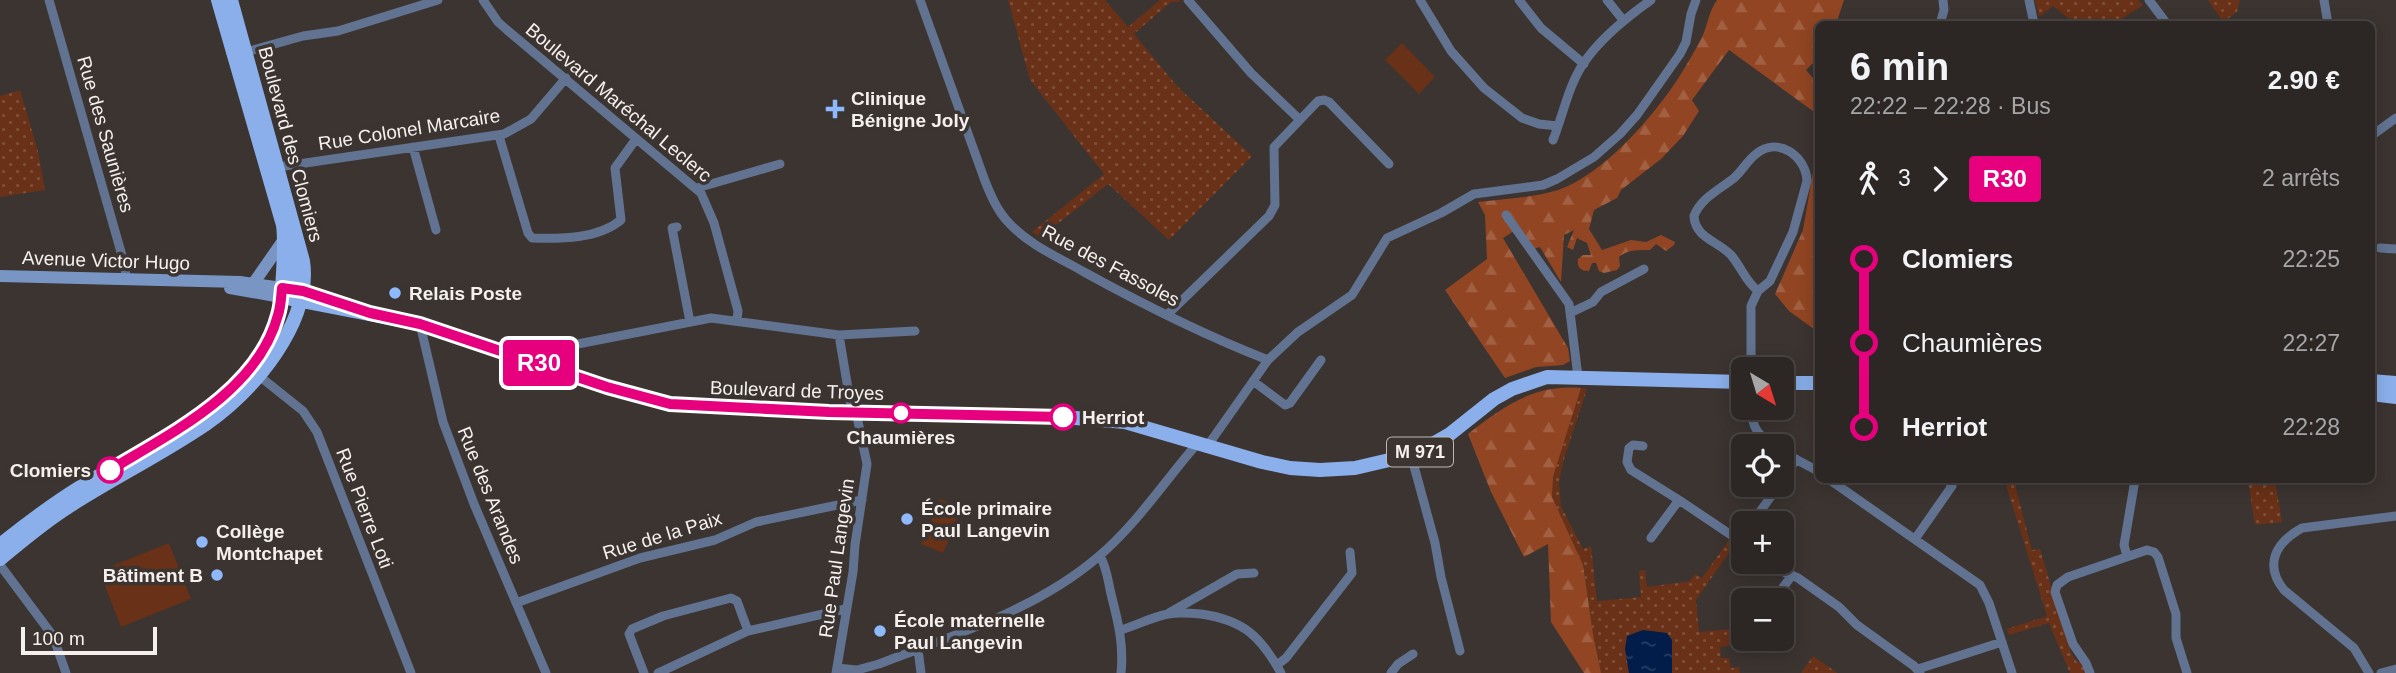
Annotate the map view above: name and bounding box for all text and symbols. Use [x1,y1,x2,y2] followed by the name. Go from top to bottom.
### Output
[522,19,716,186] street label: Boulevard Maréchal Leclerc
[254,44,327,244] street label: Boulevard des Clomiers
[1850,46,1949,88] text: 6 min
[73,54,138,215] street label: Rue des Saunières
[2268,65,2340,95] text: 2.90 €
[851,88,970,131] place label: Clinique Bénigne Joly
[1850,93,2051,119] text: 22:22 – 22:28 · Bus
[825,99,845,119] marker: Clinique Bénigne Joly
[317,105,501,154] street label: Rue Colonel Marcaire
[1850,160,1888,198] icon: walk
[1921,160,1959,198] icon: forward
[1898,165,1911,191] text: 3
[1983,165,2027,192] text: R30
[2262,165,2340,191] text: 2 arrêts
[1039,220,1183,310] street label: Rue des Fassoles
[1902,244,2013,274] text: Clomiers
[2282,246,2340,272] text: 22:25
[22,247,190,274] street label: Avenue Victor Hugo
[409,283,522,304] place label: Relais Poste
[387,285,403,301] marker: Relais Poste
[1902,328,2042,358] text: Chaumières
[2282,330,2340,356] text: 22:27
[499,340,579,386] line badge: R30
[517,349,561,376] text: R30
[1731,357,1794,420] north arrow
[1731,357,1794,651] map controls
[710,377,884,404] street label: Boulevard de Troyes
[891,403,911,423] marker: Chaumières
[1050,404,1076,430] marker: Herriot
[1082,407,1145,428] place label: Herriot
[1902,412,1987,442] text: Herriot
[2282,414,2340,440] text: 22:28
[453,424,528,567] street label: Rue des Arandes
[847,427,955,448] place label: Chaumières
[1731,434,1794,497] button: locate
[1387,438,1453,466] road number: M 971
[332,445,397,571] street label: Rue Pierre Loti
[97,457,123,483] marker: Clomiers
[10,460,91,481] place label: Clomiers
[815,477,858,639] street label: Rue Paul Langevin
[921,498,1052,541] place label: École primaire Paul Langevin
[600,507,725,564] street label: Rue de la Paix
[899,511,915,527] marker: École primaire Paul Langevin
[1731,511,1794,574] button: +
[216,521,323,564] place label: Collège Montchapet
[194,534,210,550] marker: Collège Montchapet
[103,565,203,586] place label: Bâtiment B
[209,567,225,583] marker: Bâtiment B
[1731,588,1794,651] button: −
[894,610,1045,653] place label: École maternelle Paul Langevin
[872,623,888,639] marker: École maternelle Paul Langevin
[21,624,158,656] scale bar
[32,628,85,649] text: 100 m

